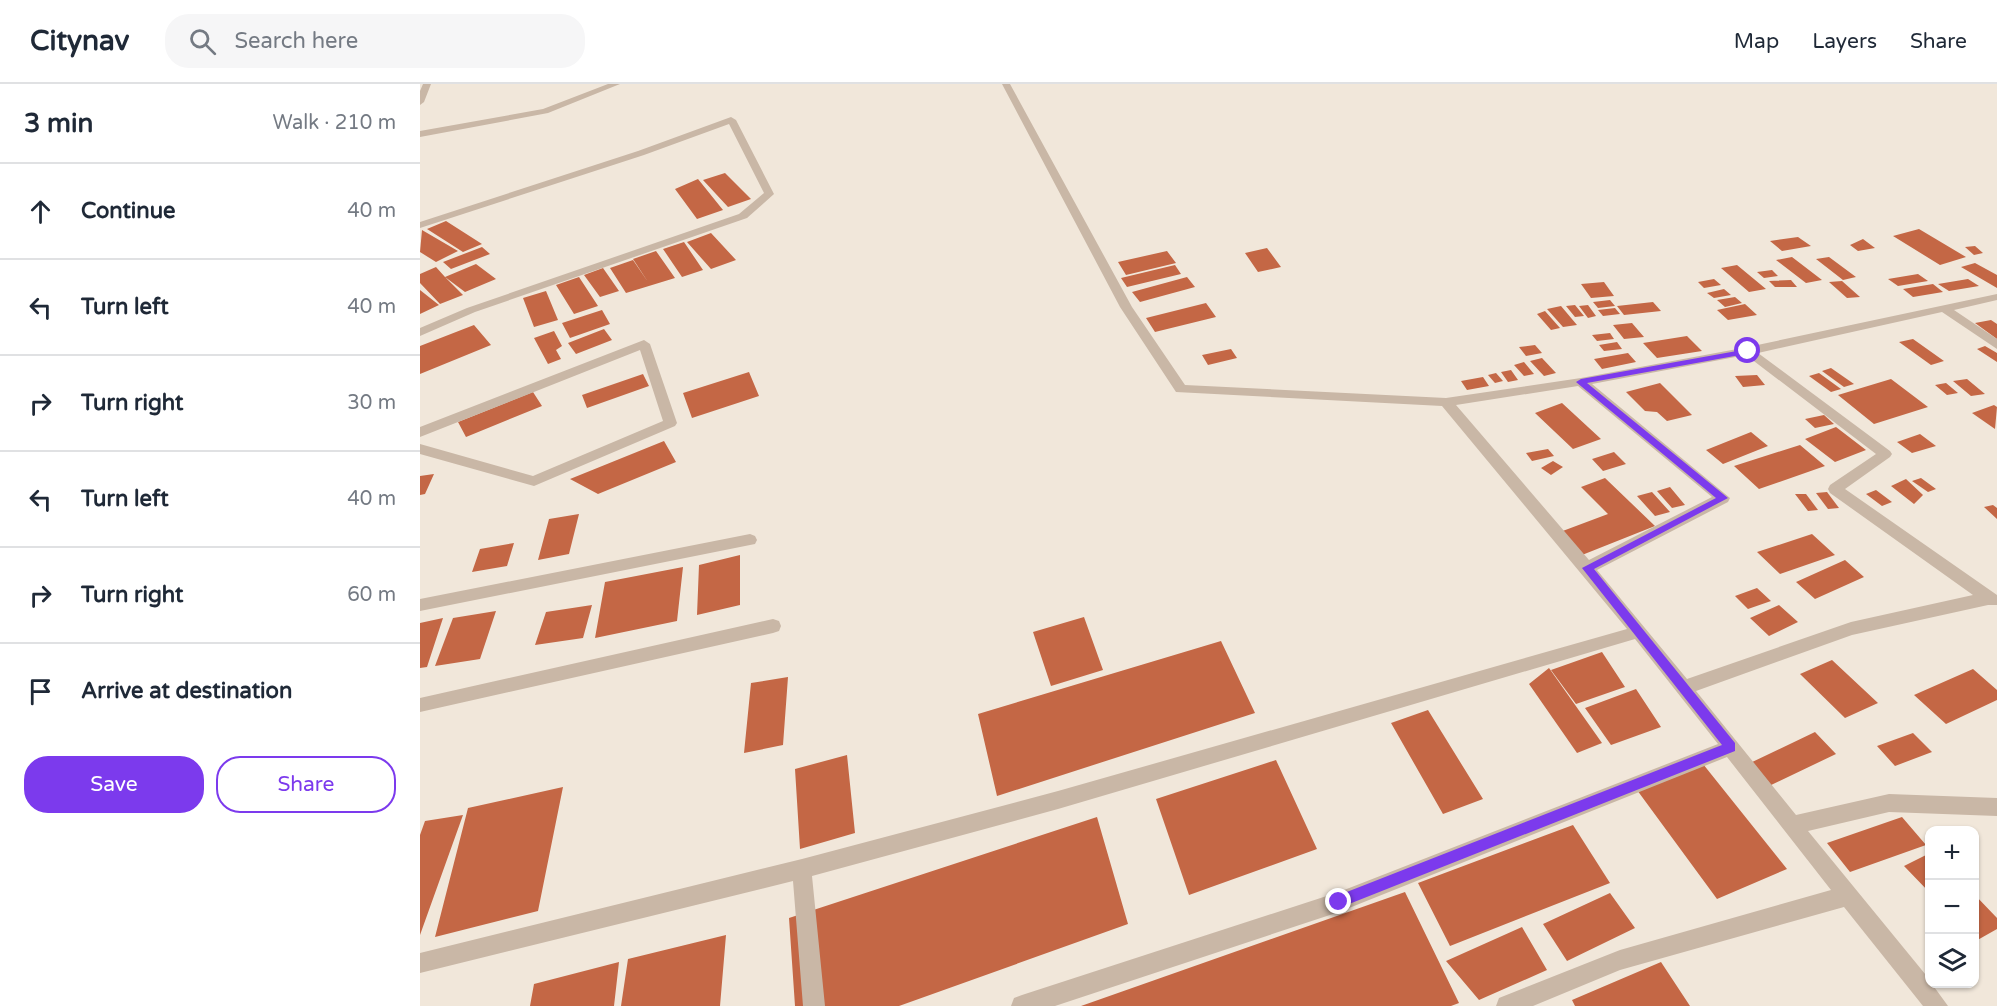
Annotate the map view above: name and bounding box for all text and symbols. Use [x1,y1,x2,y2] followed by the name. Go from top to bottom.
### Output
[165,14,585,68] search box
[30,24,129,58] text: Citynav
[186,25,219,58] icon: search
[234,28,358,54] text: Search here
[1734,29,1779,54] text: Map
[1812,29,1877,54] text: Layers
[1910,29,1967,54] text: Share
[24,108,93,139] text: 3 min
[273,111,396,135] text: Walk · 210 m
[24,195,57,228] icon: ahead
[81,198,176,224] text: Continue
[347,199,396,223] text: 40 m
[24,291,57,324] icon: left
[81,294,169,320] text: Turn left
[347,295,396,319] text: 40 m
[1734,337,1760,363] route start
[24,387,57,420] icon: right
[81,390,183,416] text: Turn right
[347,391,396,415] text: 30 m
[24,483,57,516] icon: left
[81,486,169,512] text: Turn left
[347,487,396,511] text: 40 m
[24,579,57,612] icon: right
[81,582,183,608] text: Turn right
[347,583,396,607] text: 60 m
[24,675,57,708] icon: arrive
[81,678,292,704] text: Arrive at destination
[24,756,204,813] button: Save
[216,756,396,813] button: Share
[1925,826,1979,988] map controls
[1925,826,1979,880] button: +
[1925,880,1979,934] button: −
[1325,888,1351,914] route end
[1925,934,1979,988] button: layers

